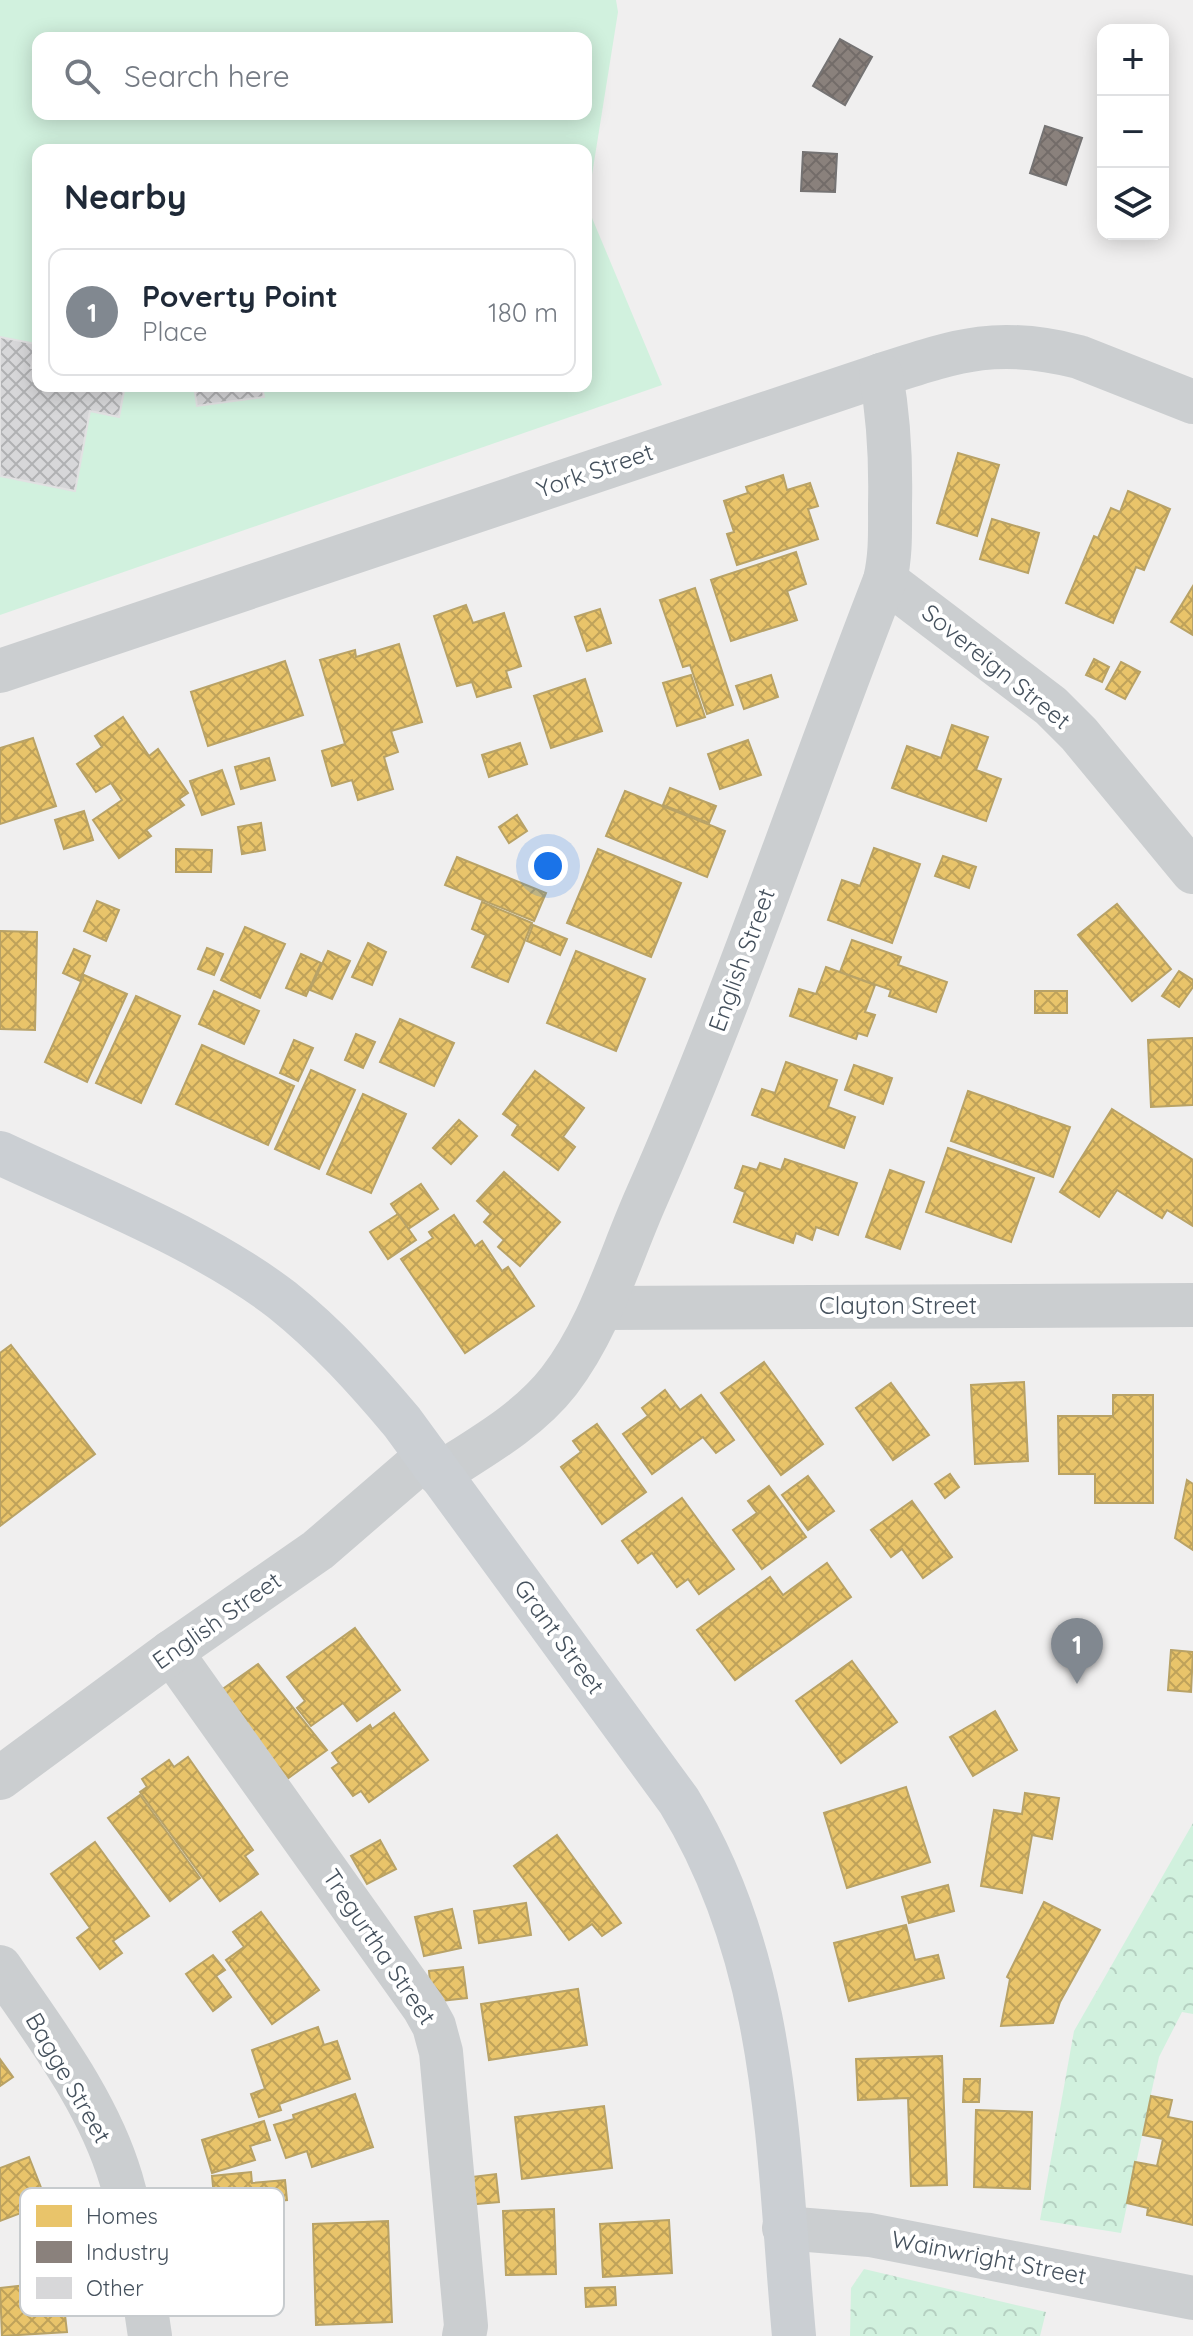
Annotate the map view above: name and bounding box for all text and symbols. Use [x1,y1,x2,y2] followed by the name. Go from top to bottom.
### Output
[1097,24,1169,240] map controls
[1097,24,1169,96] button: +
[32,32,592,120] search box
[60,54,104,98] icon: search
[124,57,290,95] text: Search here
[1097,96,1169,168] button: −
[1097,168,1169,240] button: layers
[64,175,187,218] text: Nearby
[142,277,338,315] text: Poverty Point
[87,296,97,329] text: 1
[488,296,558,329] text: 180 m
[142,315,207,348] text: Place
[533,436,657,504] street label: York Street
[916,597,1077,735] street label: Sovereign Street
[528,846,568,886] your location
[701,884,781,1035] street label: English Street
[819,1290,977,1320] street label: Clayton Street
[146,1565,287,1676] street label: English Street
[508,1573,611,1700] street label: Grant Street
[1051,1618,1103,1684] pin: 1
[317,1863,443,2030] street label: Tregurtha Street
[20,2007,118,2148] street label: Bagge Street
[20,2188,284,2316] legend
[86,2202,158,2230] text: Homes
[889,2223,1089,2291] street label: Wainwright Street
[86,2238,169,2266] text: Industry
[86,2274,144,2302] text: Other

